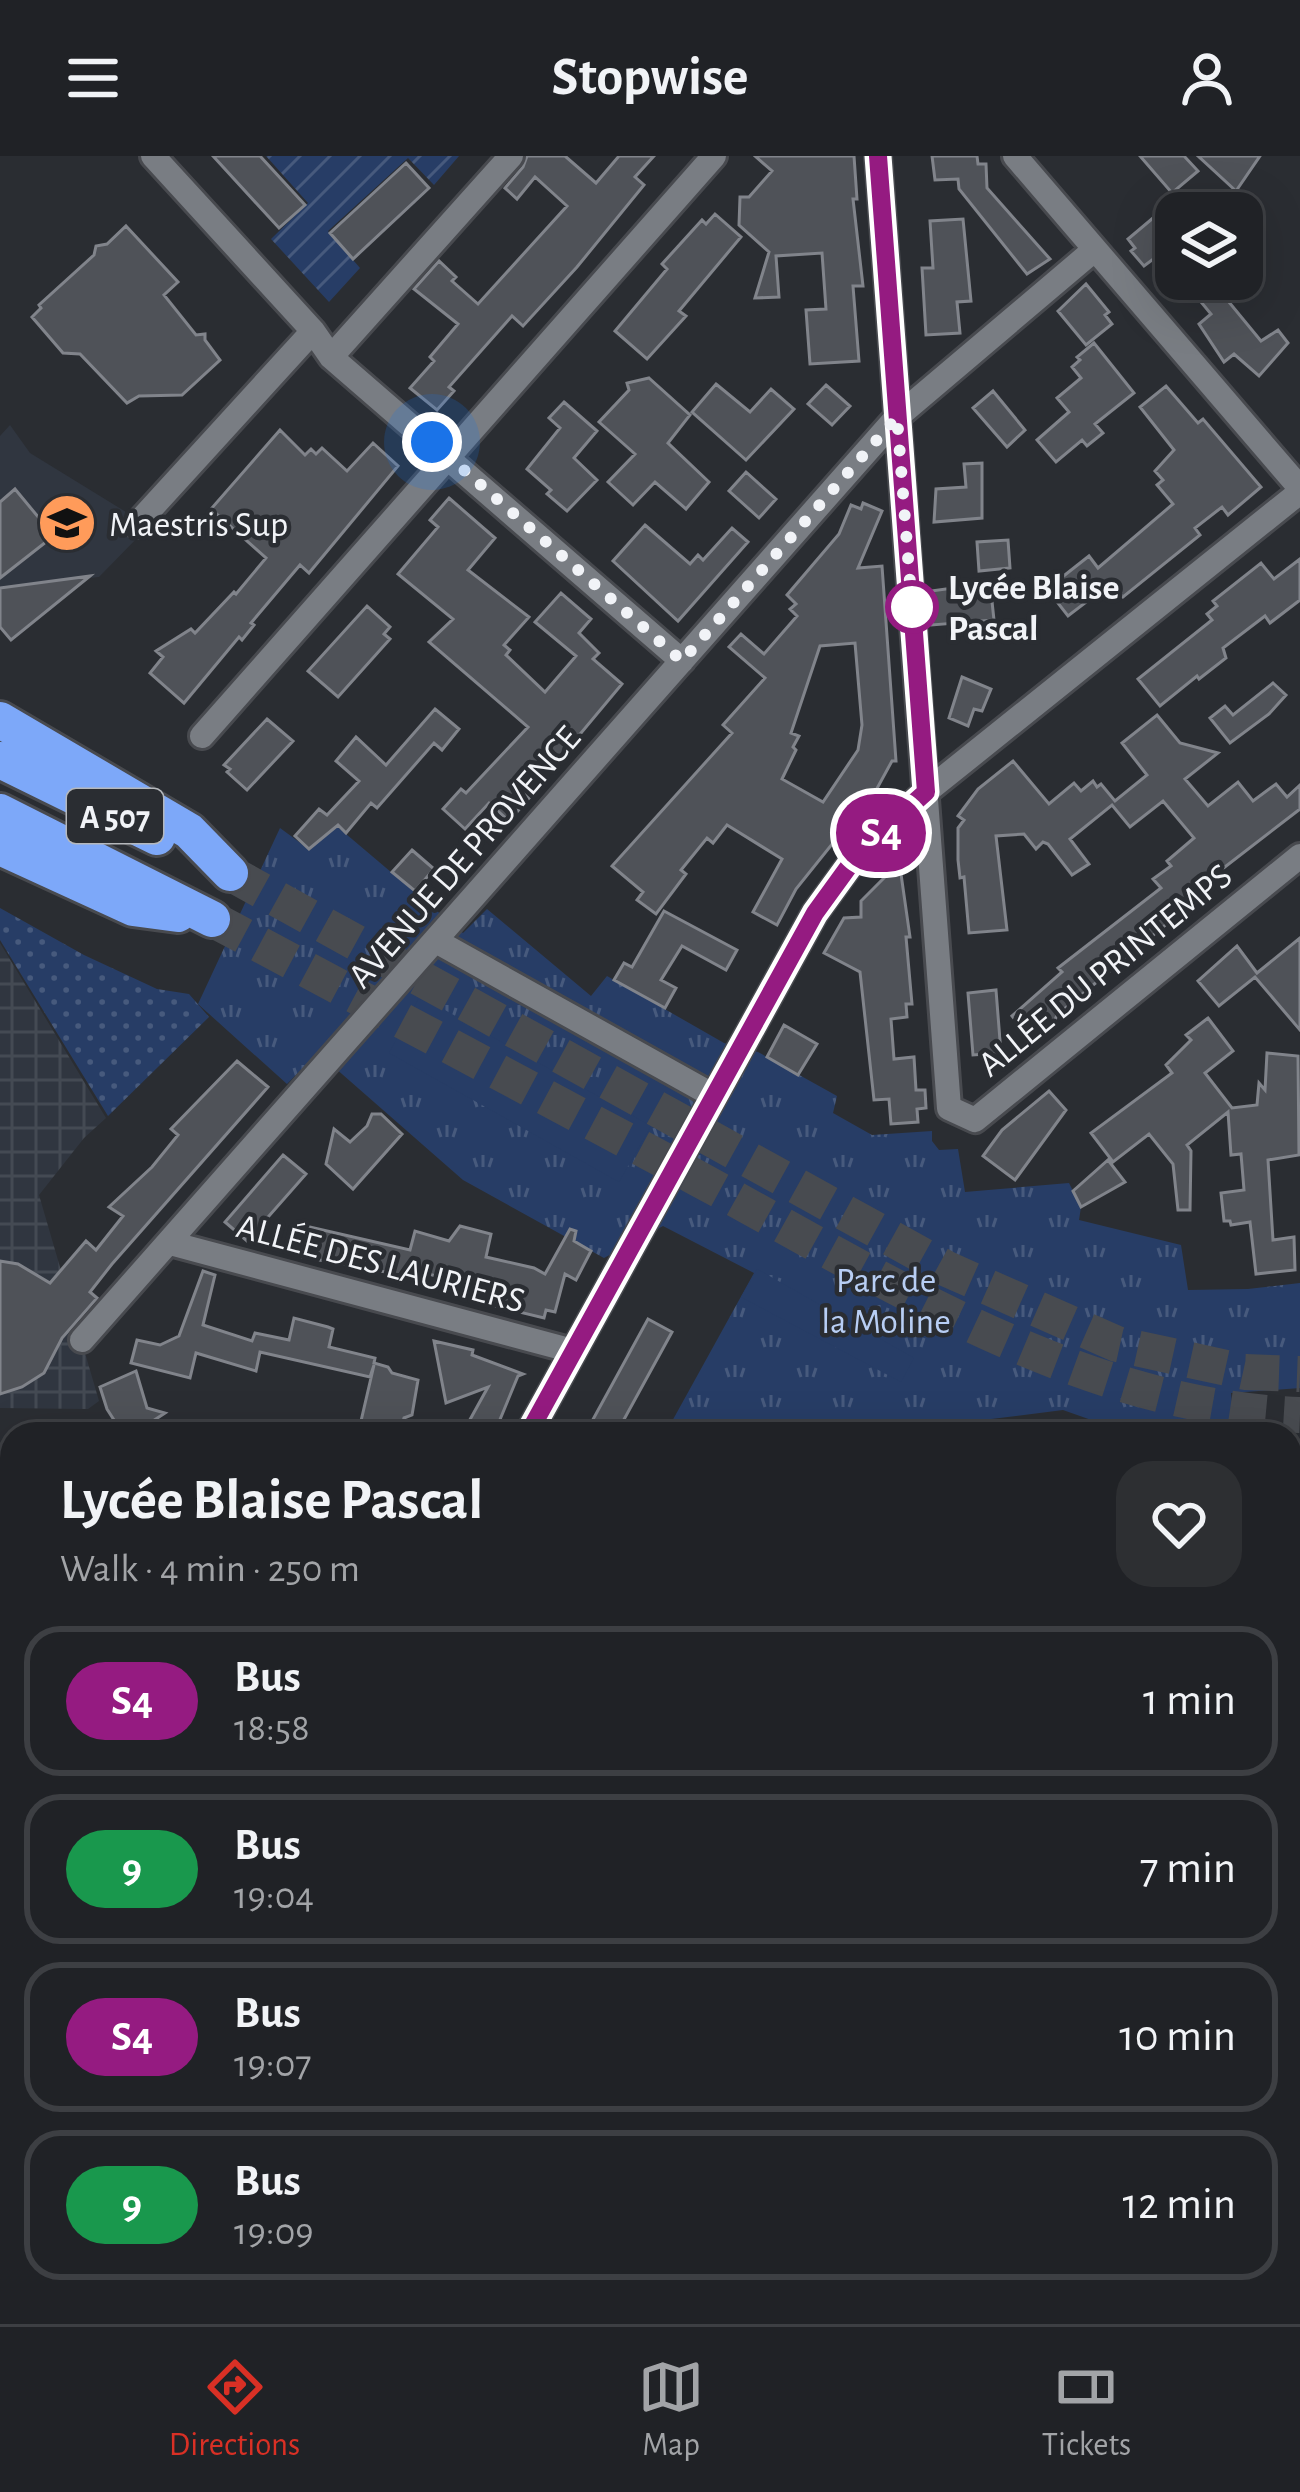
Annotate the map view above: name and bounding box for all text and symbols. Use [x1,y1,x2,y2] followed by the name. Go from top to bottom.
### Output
[60,45,126,111] icon: menu
[1174,45,1240,111] icon: person
[552,51,748,105] text: Stopwise
[1155,192,1263,300] map controls
[1155,192,1263,300] button: layers
[402,412,462,472] your location
[36,492,98,554] school or university icon: Maestris Sup
[109,507,288,543] place label: Maestris Sup
[948,570,1119,647] place label: Lycée Blaise Pascal
[887,582,937,632] marker: Lycée Blaise Pascal
[342,720,587,995] street label: AVENUE DE PROVENCE
[67,789,163,843] road number: A 507
[827,794,935,872] line badge: S4
[860,812,902,854] text: S4
[970,855,1239,1084] street label: ALLÉE DU PRINTEMPS
[233,1205,529,1320] street label: ALLÉE DES LAURIERS
[821,1263,951,1340] park label: Parc de la Moline
[1116,1461,1242,1587] button: heart
[60,1472,483,1529] text: Lycée Blaise Pascal
[60,1550,360,1589] text: Walk · 4 min · 250 m
[234,1655,301,1700] text: Bus
[1143,1678,1236,1723] text: 1 min
[111,1680,153,1722] text: S4
[234,1709,310,1748] text: 18:58
[234,1823,301,1868] text: Bus
[1140,1846,1236,1891] text: 7 min
[122,1848,142,1890] text: 9
[234,1877,314,1916] text: 19:04
[234,1991,301,2036] text: Bus
[1119,2014,1236,2059] text: 10 min
[111,2016,153,2058] text: S4
[234,2045,312,2084] text: 19:07
[234,2159,301,2204] text: Bus
[1123,2182,1236,2227] text: 12 min
[122,2184,142,2226] text: 9
[234,2213,314,2252] text: 19:09
[169,2354,300,2466] tab: Directions
[638,2354,704,2466] tab: Map
[1042,2354,1131,2466] tab: Tickets

